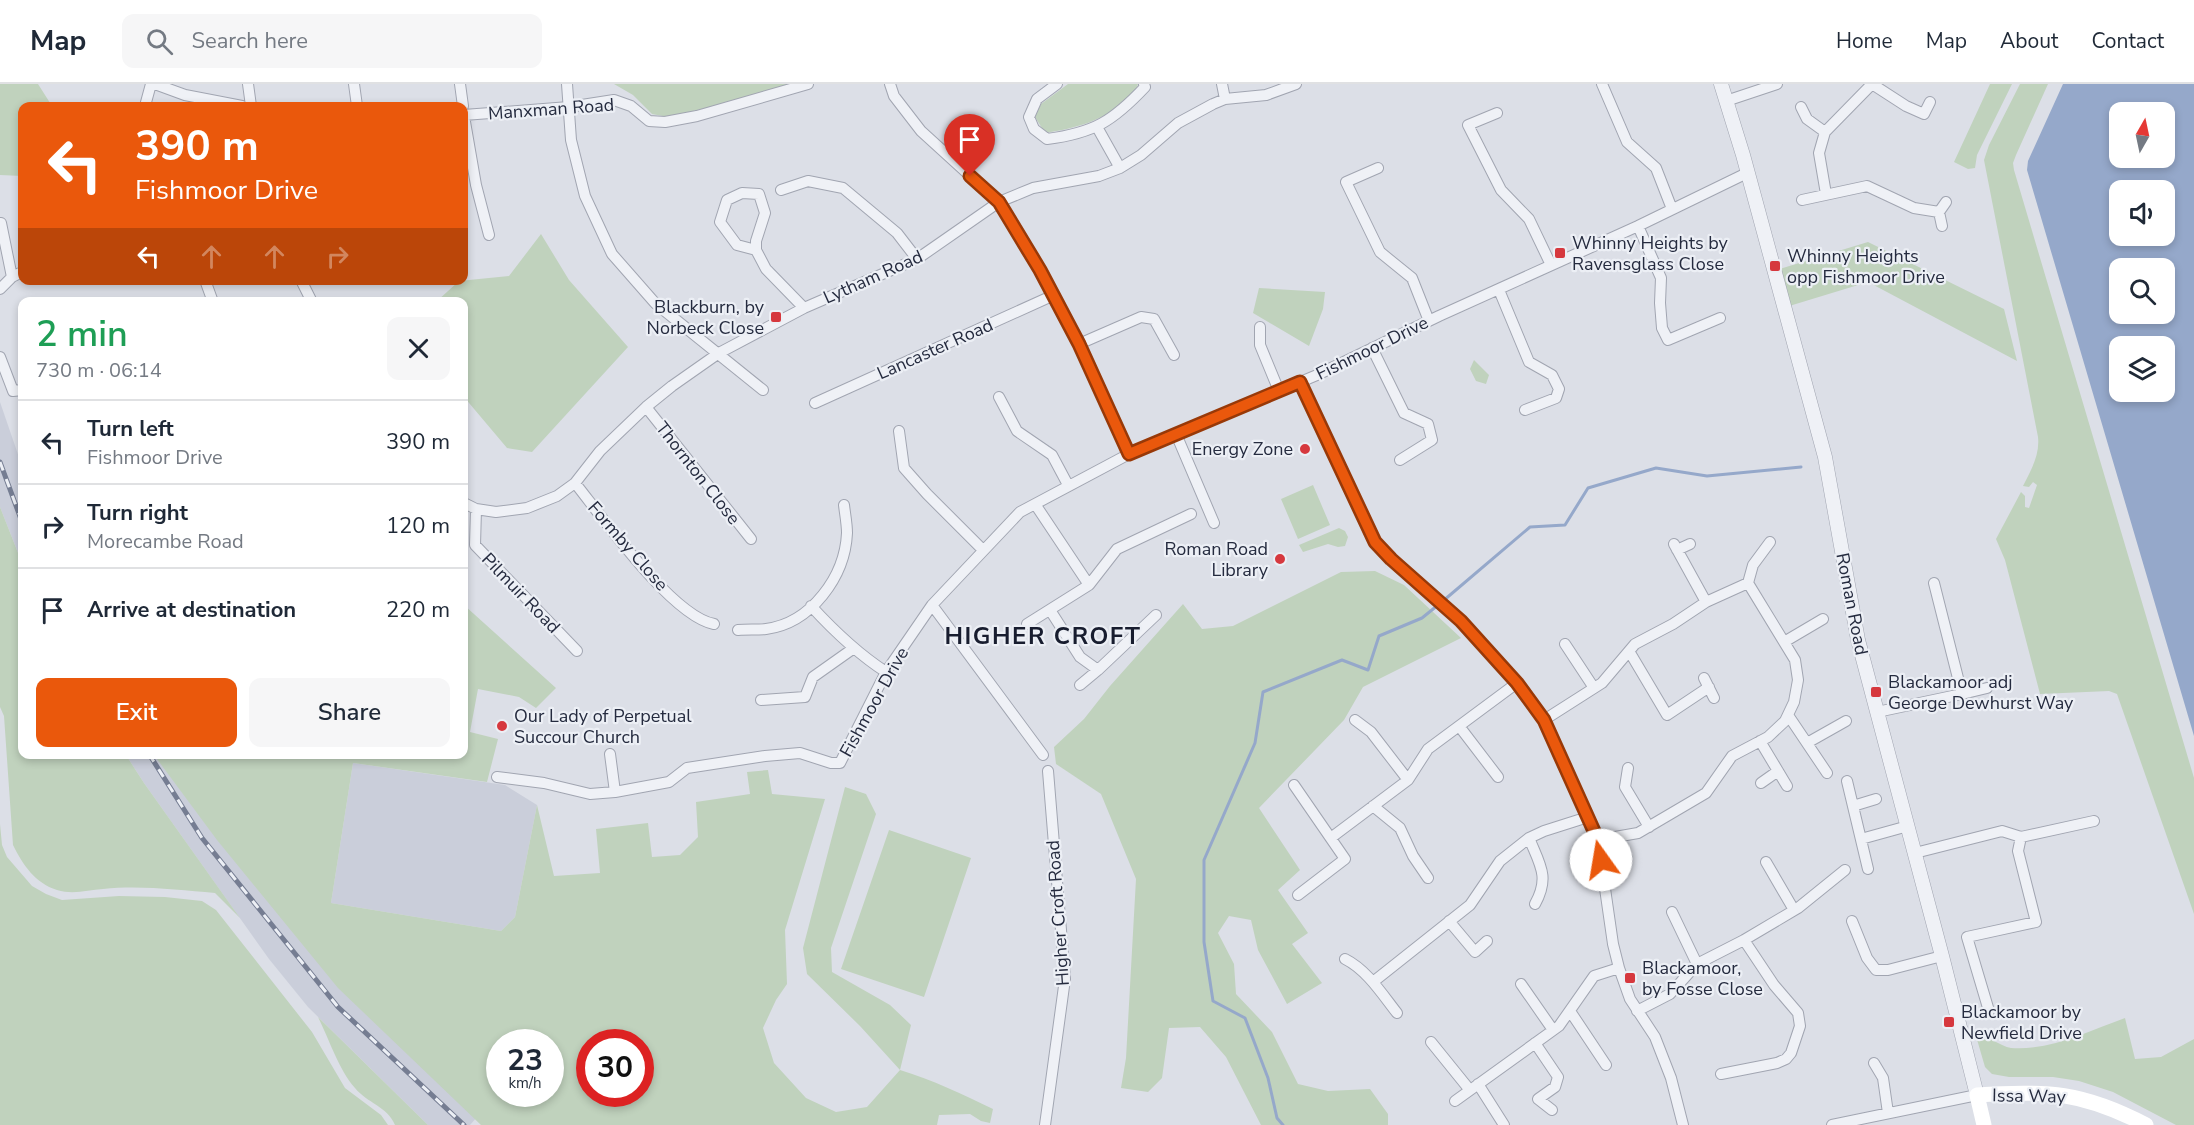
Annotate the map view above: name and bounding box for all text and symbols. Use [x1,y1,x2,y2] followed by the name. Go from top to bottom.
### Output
[122,14,542,68] search box
[30,22,86,60] text: Map
[143,25,176,58] icon: search
[191,26,308,56] text: Search here
[1836,27,1893,55] text: Home
[1926,27,1967,55] text: Map
[2000,27,2058,55] text: About
[2091,27,2164,55] text: Contact
[487,93,615,125] street label: Manxman Road
[2109,102,2175,168] north arrow
[2109,102,2175,402] map controls
[944,114,995,176] pin
[135,118,259,175] text: 390 m
[953,123,986,156] icon: arrive
[36,126,114,204] icon: left
[135,172,318,209] text: Fishmoor Drive
[2109,180,2175,246] button: sound
[1572,231,1729,276] place label: Whinny Heights by Ravensglass Close
[132,240,165,273] icon: left
[195,240,228,273] icon: ahead
[258,240,291,273] icon: ahead
[321,240,354,273] icon: right
[820,244,926,310] street label: Lytham Road
[1787,244,1945,289] place label: Whinny Heights opp Fishmoor Drive
[1553,246,1567,260] marker: Whinny Heights by Ravensglass Close
[2109,258,2175,324] button: search
[1768,259,1782,273] marker: Whinny Heights opp Fishmoor Drive
[647,295,765,340] place label: Blackburn, by Norbeck Close
[36,310,128,359] text: 2 min
[769,310,783,324] marker: Blackburn, by Norbeck Close
[1312,310,1432,386] street label: Fishmoor Drive
[873,313,997,385] street label: Lancaster Road
[387,317,450,380] button: close
[2109,336,2175,402] button: layers
[36,357,162,384] text: 730 m · 06:14
[87,414,174,444] text: Turn left
[650,417,746,529] street label: Thornton Close
[36,426,69,459] icon: left
[386,427,450,457] text: 390 m
[1192,437,1293,461] place label: Energy Zone
[1298,442,1312,456] marker: Energy Zone
[87,444,223,471] text: Fishmoor Drive
[582,496,674,596] street label: Formby Close
[87,498,188,528] text: Turn right
[36,510,69,543] icon: right
[386,511,450,541] text: 120 m
[87,528,244,555] text: Morecambe Road
[1164,537,1269,582] place label: Roman Road Library
[476,547,566,639] street label: Pilmuir Road
[1830,551,1874,657] street label: Roman Road
[1273,552,1287,566] marker: Roman Road Library
[36,594,69,627] icon: arrive
[87,595,296,625] text: Arrive at destination
[386,595,450,625] text: 220 m
[945,620,1141,652] district label: HIGHER CROFT
[834,643,914,761] street label: Fishmoor Drive
[1888,670,2074,715] place label: Blackamoor adj George Dewhurst Way
[36,678,237,747] button: Exit
[249,678,450,747] button: Share
[1869,685,1883,699] marker: Blackamoor adj George Dewhurst Way
[514,704,692,749] place label: Our Lady of Perpetual Succour Church
[495,719,509,733] marker: Our Lady of Perpetual Succour Church
[1569,828,1633,892] position arrow
[1041,839,1075,987] street label: Higher Croft Road
[1642,956,1763,1001] place label: Blackamoor, by Fosse Close
[1623,971,1637,985] marker: Blackamoor, by Fosse Close
[1961,1000,2082,1045] place label: Blackamoor by Newfield Drive
[1942,1015,1956,1029] marker: Blackamoor by Newfield Drive
[576,1029,654,1107] speed limit sign: 30
[507,1040,543,1081] text: 23
[508,1073,542,1093] text: km/h
[1992,1083,2067,1109] street label: Issa Way

